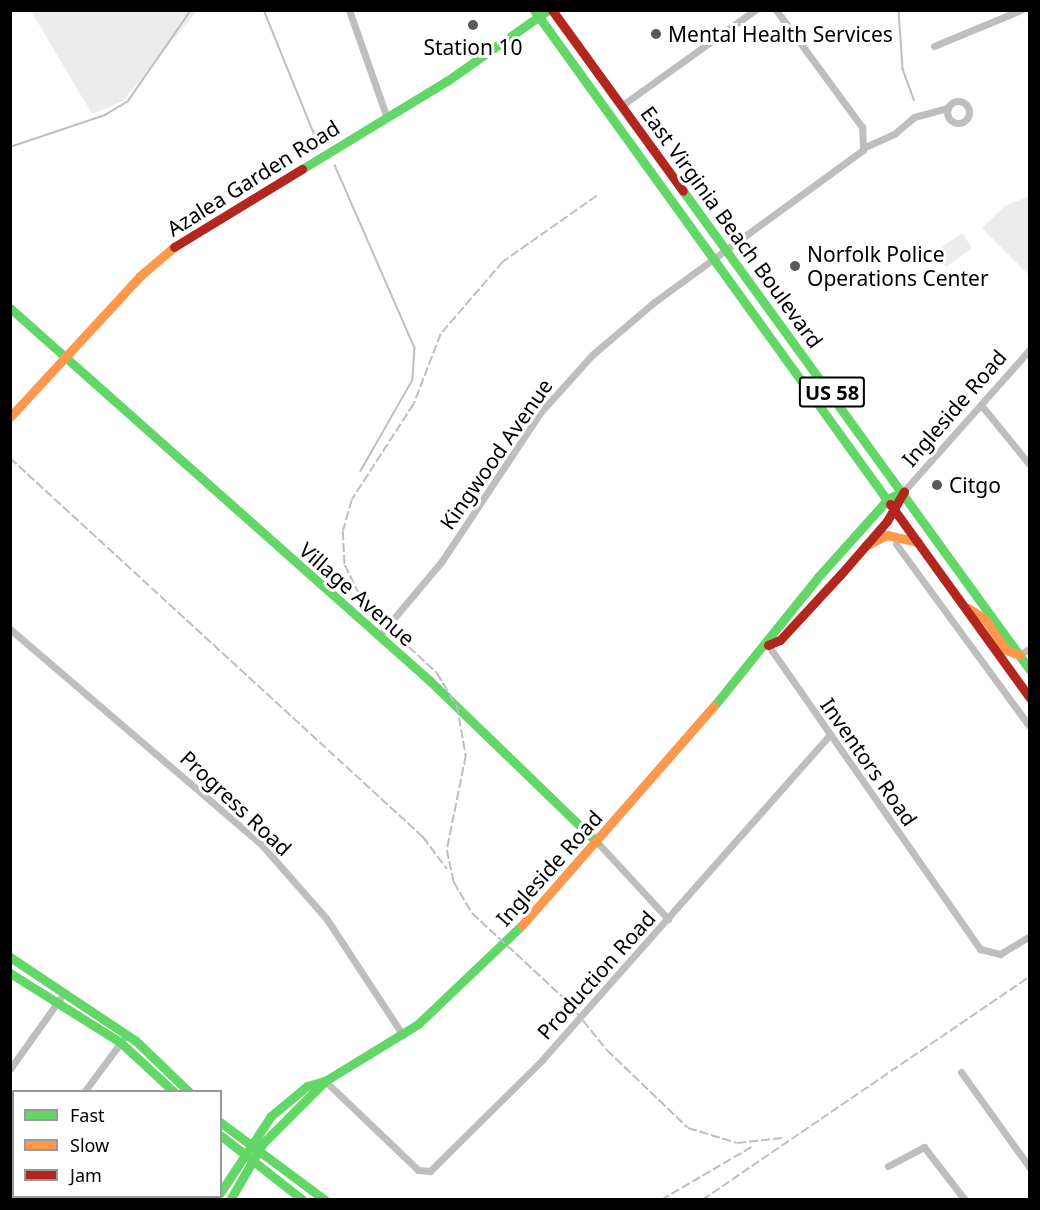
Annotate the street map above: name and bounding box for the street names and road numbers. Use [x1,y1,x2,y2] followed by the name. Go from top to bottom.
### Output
[636,101,828,353] street label: East Virginia Beach Boulevard
[162,115,344,241] street label: Azalea Garden Road
[896,344,1012,472] street label: Ingleside Road
[435,374,557,534] street label: Kingwood Avenue
[798,375,866,409] road number: US 58
[294,537,420,651] street label: Village Avenue
[816,693,922,831] street label: Inventors Road
[175,745,297,861] street label: Progress Road
[491,805,607,931] street label: Ingleside Road
[532,906,660,1044] street label: Production Road

